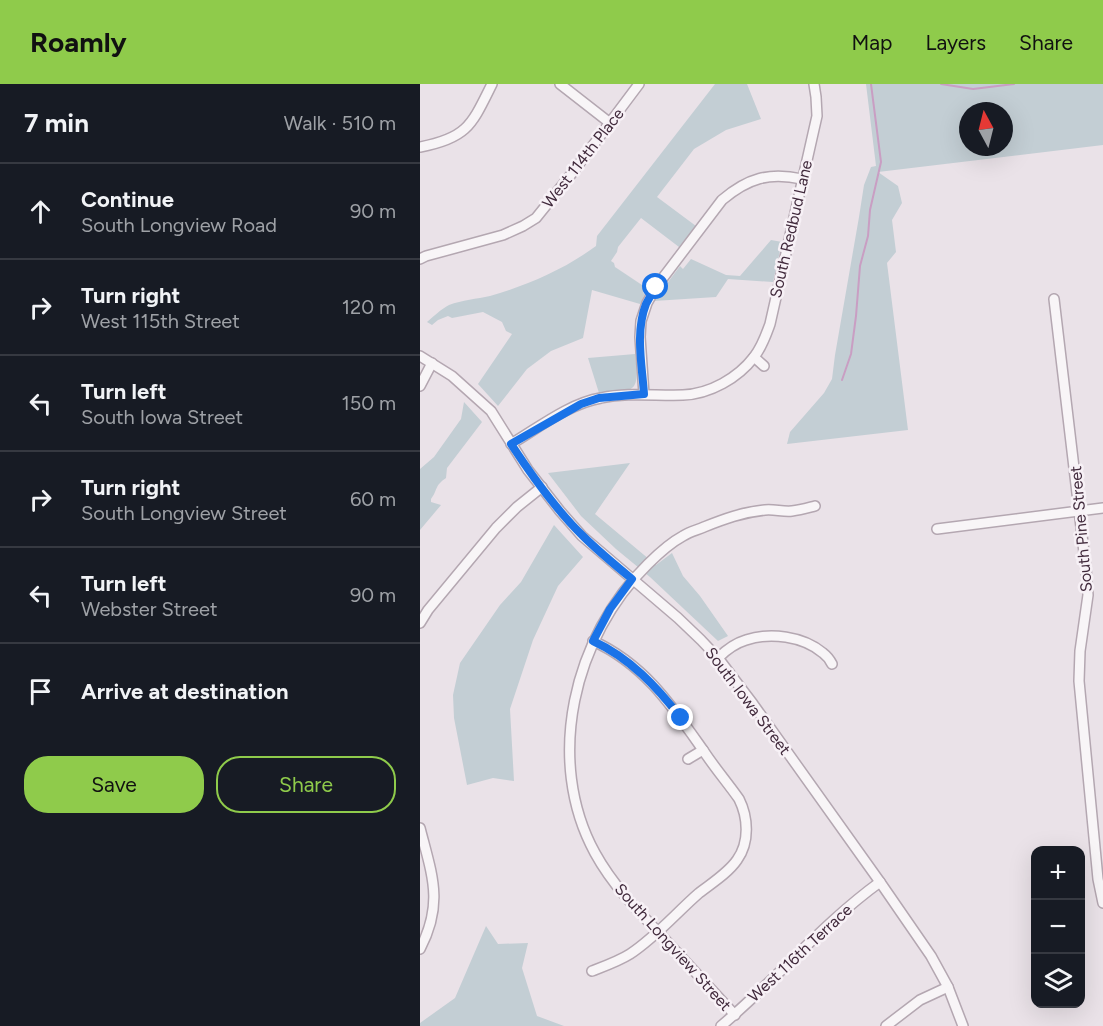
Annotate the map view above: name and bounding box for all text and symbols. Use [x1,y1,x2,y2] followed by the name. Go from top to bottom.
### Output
[30,25,127,59] text: Roamly
[852,30,892,55] text: Map
[925,30,986,55] text: Layers
[1019,30,1073,55] text: Share
[959,102,1013,156] north arrow
[538,104,628,212] street label: West 114th Place
[24,107,89,139] text: 7 min
[284,111,396,135] text: Walk · 510 m
[766,158,816,300] street label: South Redbud Lane
[81,186,174,213] text: Continue
[24,195,57,228] icon: ahead
[350,199,396,223] text: 90 m
[81,213,277,237] text: South Longview Road
[642,273,668,299] route start
[81,282,180,309] text: Turn right
[24,291,57,324] icon: right
[342,295,396,319] text: 120 m
[81,309,240,333] text: West 115th Street
[81,378,167,405] text: Turn left
[24,387,57,420] icon: left
[341,391,396,415] text: 150 m
[81,405,243,429] text: South Iowa Street
[1066,465,1096,593] street label: South Pine Street
[81,474,180,501] text: Turn right
[24,483,57,516] icon: right
[350,487,396,511] text: 60 m
[81,501,287,525] text: South Longview Street
[81,570,167,597] text: Turn left
[24,579,57,612] icon: left
[350,583,396,607] text: 90 m
[81,597,217,621] text: Webster Street
[701,644,795,758] street label: South Iowa Street
[24,675,57,708] icon: arrive
[81,678,289,705] text: Arrive at destination
[667,704,693,730] route end
[24,756,204,813] button: Save
[216,756,396,813] button: Share
[1031,846,1085,1008] map controls
[1031,846,1085,900] button: +
[611,879,735,1015] street label: South Longview Street
[744,900,856,1006] street label: West 116th Terrace
[1031,900,1085,954] button: −
[1031,954,1085,1008] button: layers

